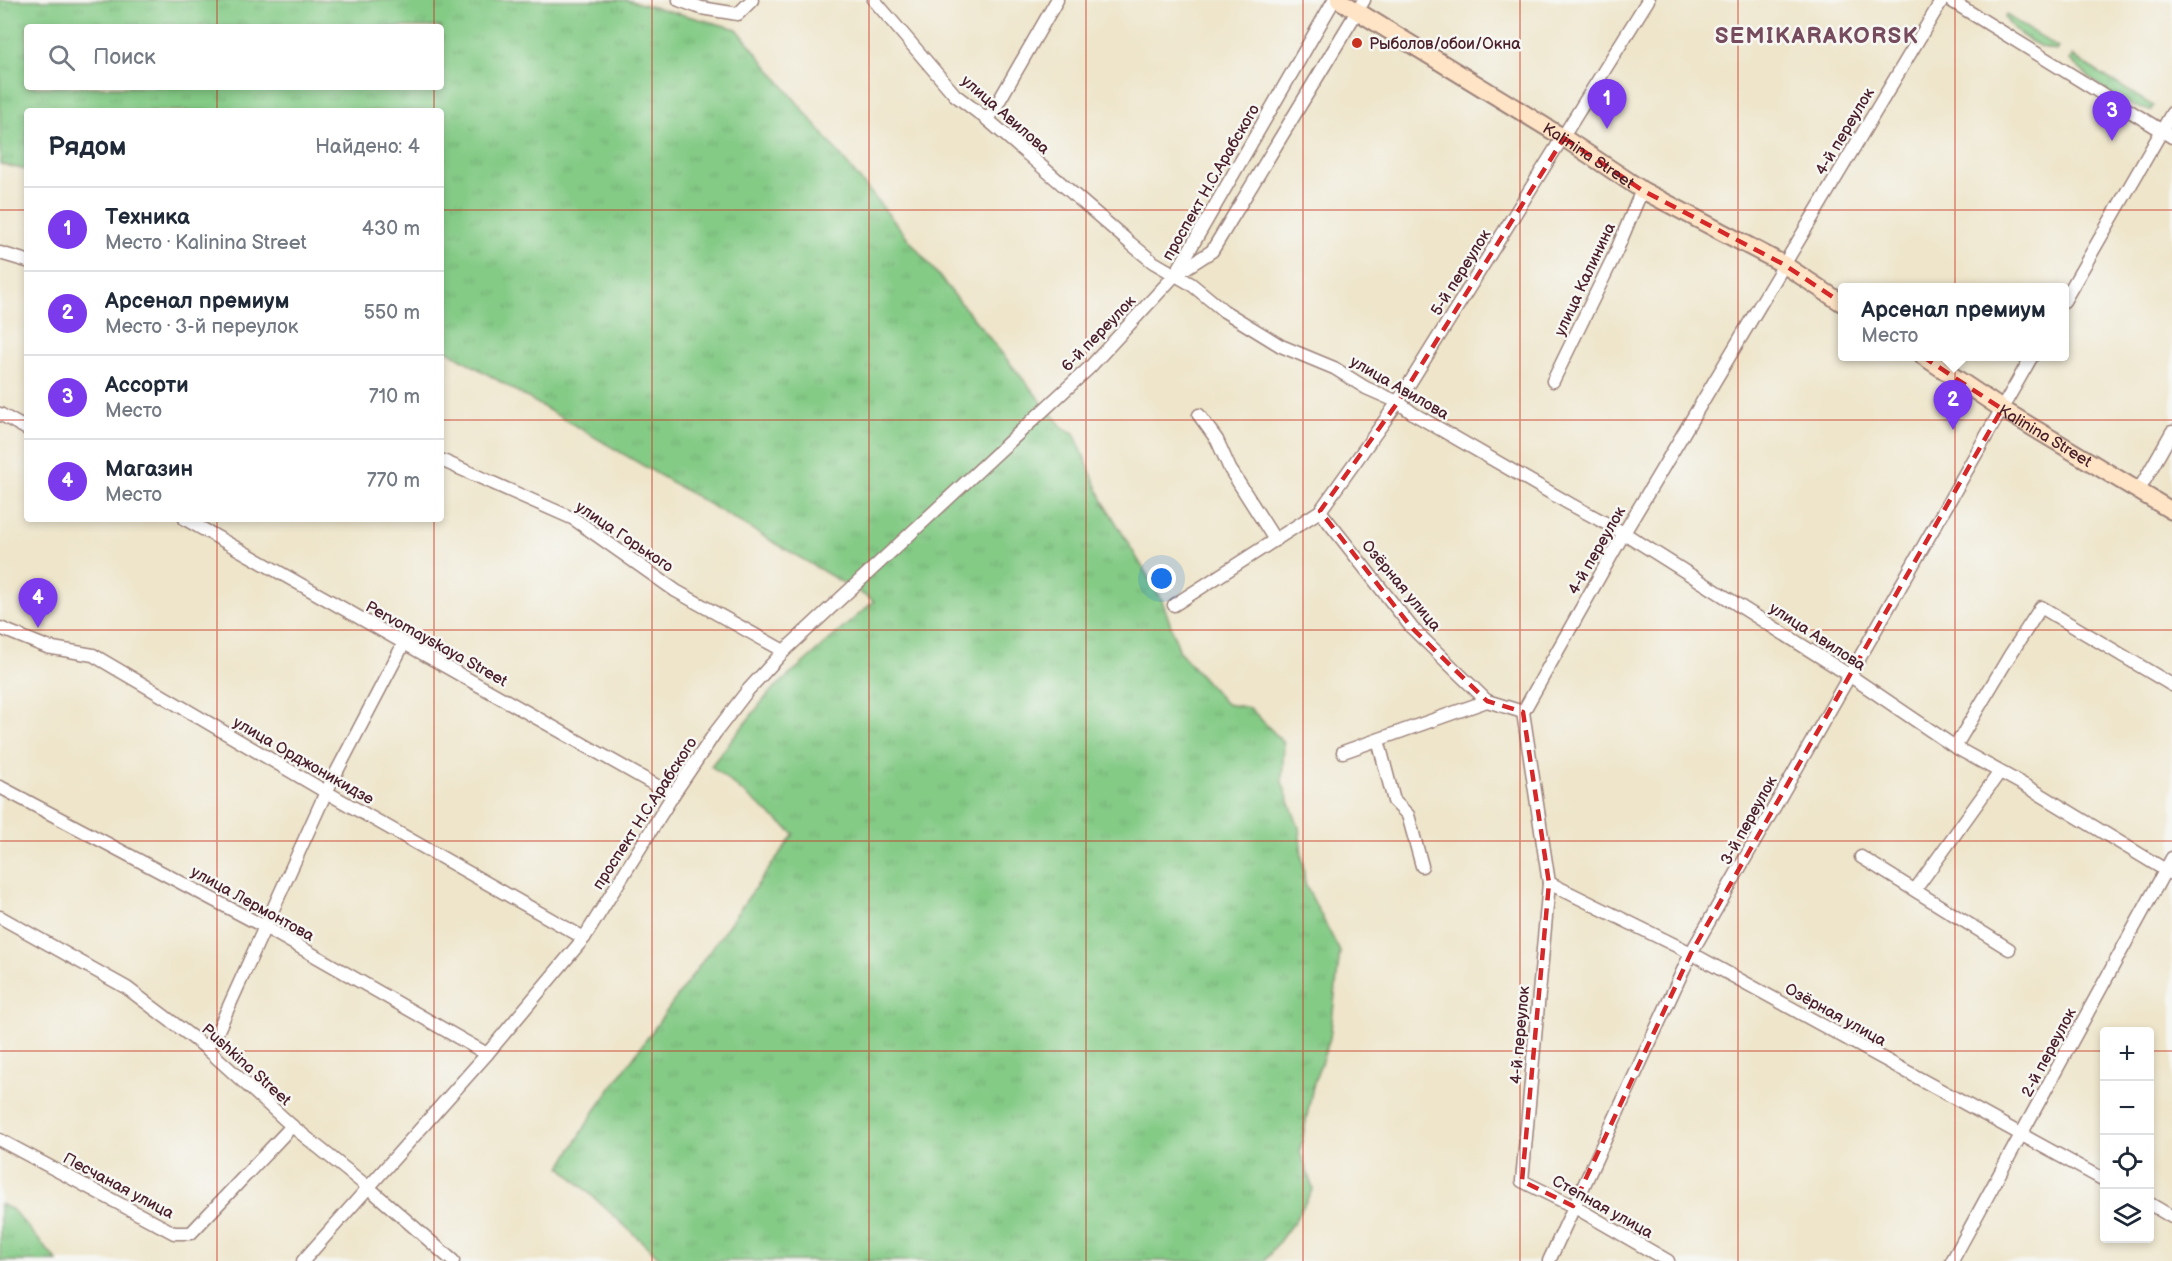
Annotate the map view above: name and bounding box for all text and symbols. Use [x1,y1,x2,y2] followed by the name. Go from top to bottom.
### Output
[1715,23,1919,50] district label: SEMIKARAKORSK
[24,24,444,90] search box
[1369,35,1521,54] place label: Рыболов/обои/Окна
[1350,36,1364,50] marker: Рыболов/обои/Окна
[45,41,78,74] icon: search
[93,44,156,71] text: Поиск
[957,72,1053,159] street label: улица Авилова
[1588,80,1626,129] pin: 1
[1812,84,1879,179] street label: 4-й переулок
[2092,92,2132,141] pin: 3
[1159,101,1264,264] street label: проспект Н.С.Арабского
[1539,119,1637,193] street label: Kalinina Street
[48,132,126,163] text: Рядом
[315,135,420,159] text: Найдено: 4
[105,204,190,231] text: Техника
[63,217,72,241] text: 1
[362,217,420,241] text: 430 m
[1551,219,1620,339] street label: улица Калинина
[1427,226,1496,319] street label: 5-й переулок
[105,231,307,255] text: Место · Kalinina Street
[1838,283,2069,361] popup
[105,288,289,315] text: Арсенал премиум
[1058,292,1140,376] street label: 6-й переулок
[1861,297,2046,324] text: Арсенал премиум
[62,301,73,325] text: 2
[363,301,420,325] text: 550 m
[105,315,298,339] text: Место · 3-й переулок
[1861,324,1918,348] text: Место
[1346,352,1452,425] street label: улица Авилова
[105,372,189,399] text: Ассорти
[1934,380,1972,430] pin: 2
[62,385,73,409] text: 3
[369,385,420,409] text: 710 m
[105,399,162,423] text: Место
[1995,401,2095,472] street label: Kalinina Street
[105,456,193,483] text: Магазин
[62,469,73,493] text: 4
[367,469,420,493] text: 770 m
[105,483,162,507] text: Место
[572,498,677,577] street label: улица Горького
[1564,503,1630,598] street label: 4-й переулок
[1357,537,1445,636] street label: Озёрная улица
[1147,564,1176,593] your location
[18,578,57,628] pin: 4
[362,597,510,691] street label: Pervomayskaya Street
[1766,599,1869,676] street label: улица Авилова
[229,713,377,809] street label: улица Орджоникидзе
[589,734,702,893] street label: проспект Н.С.Арабского
[1717,773,1782,868] street label: 3-й переулок
[187,863,318,946] street label: улица Лермонтова
[1781,980,1890,1051] street label: Озёрная улица
[1507,985,1534,1085] street label: 4-й переулок
[2018,1004,2081,1101] street label: 2-й переулок
[198,1020,295,1110] street label: Pushkina Street
[2100,1027,2154,1243] map controls
[2100,1027,2154,1081] button: +
[2100,1081,2154,1135] button: −
[2100,1135,2154,1189] button: locate
[60,1149,177,1224] street label: Песчаная улица
[1548,1172,1657,1243] street label: Степная улица
[2100,1189,2154,1243] button: layers

